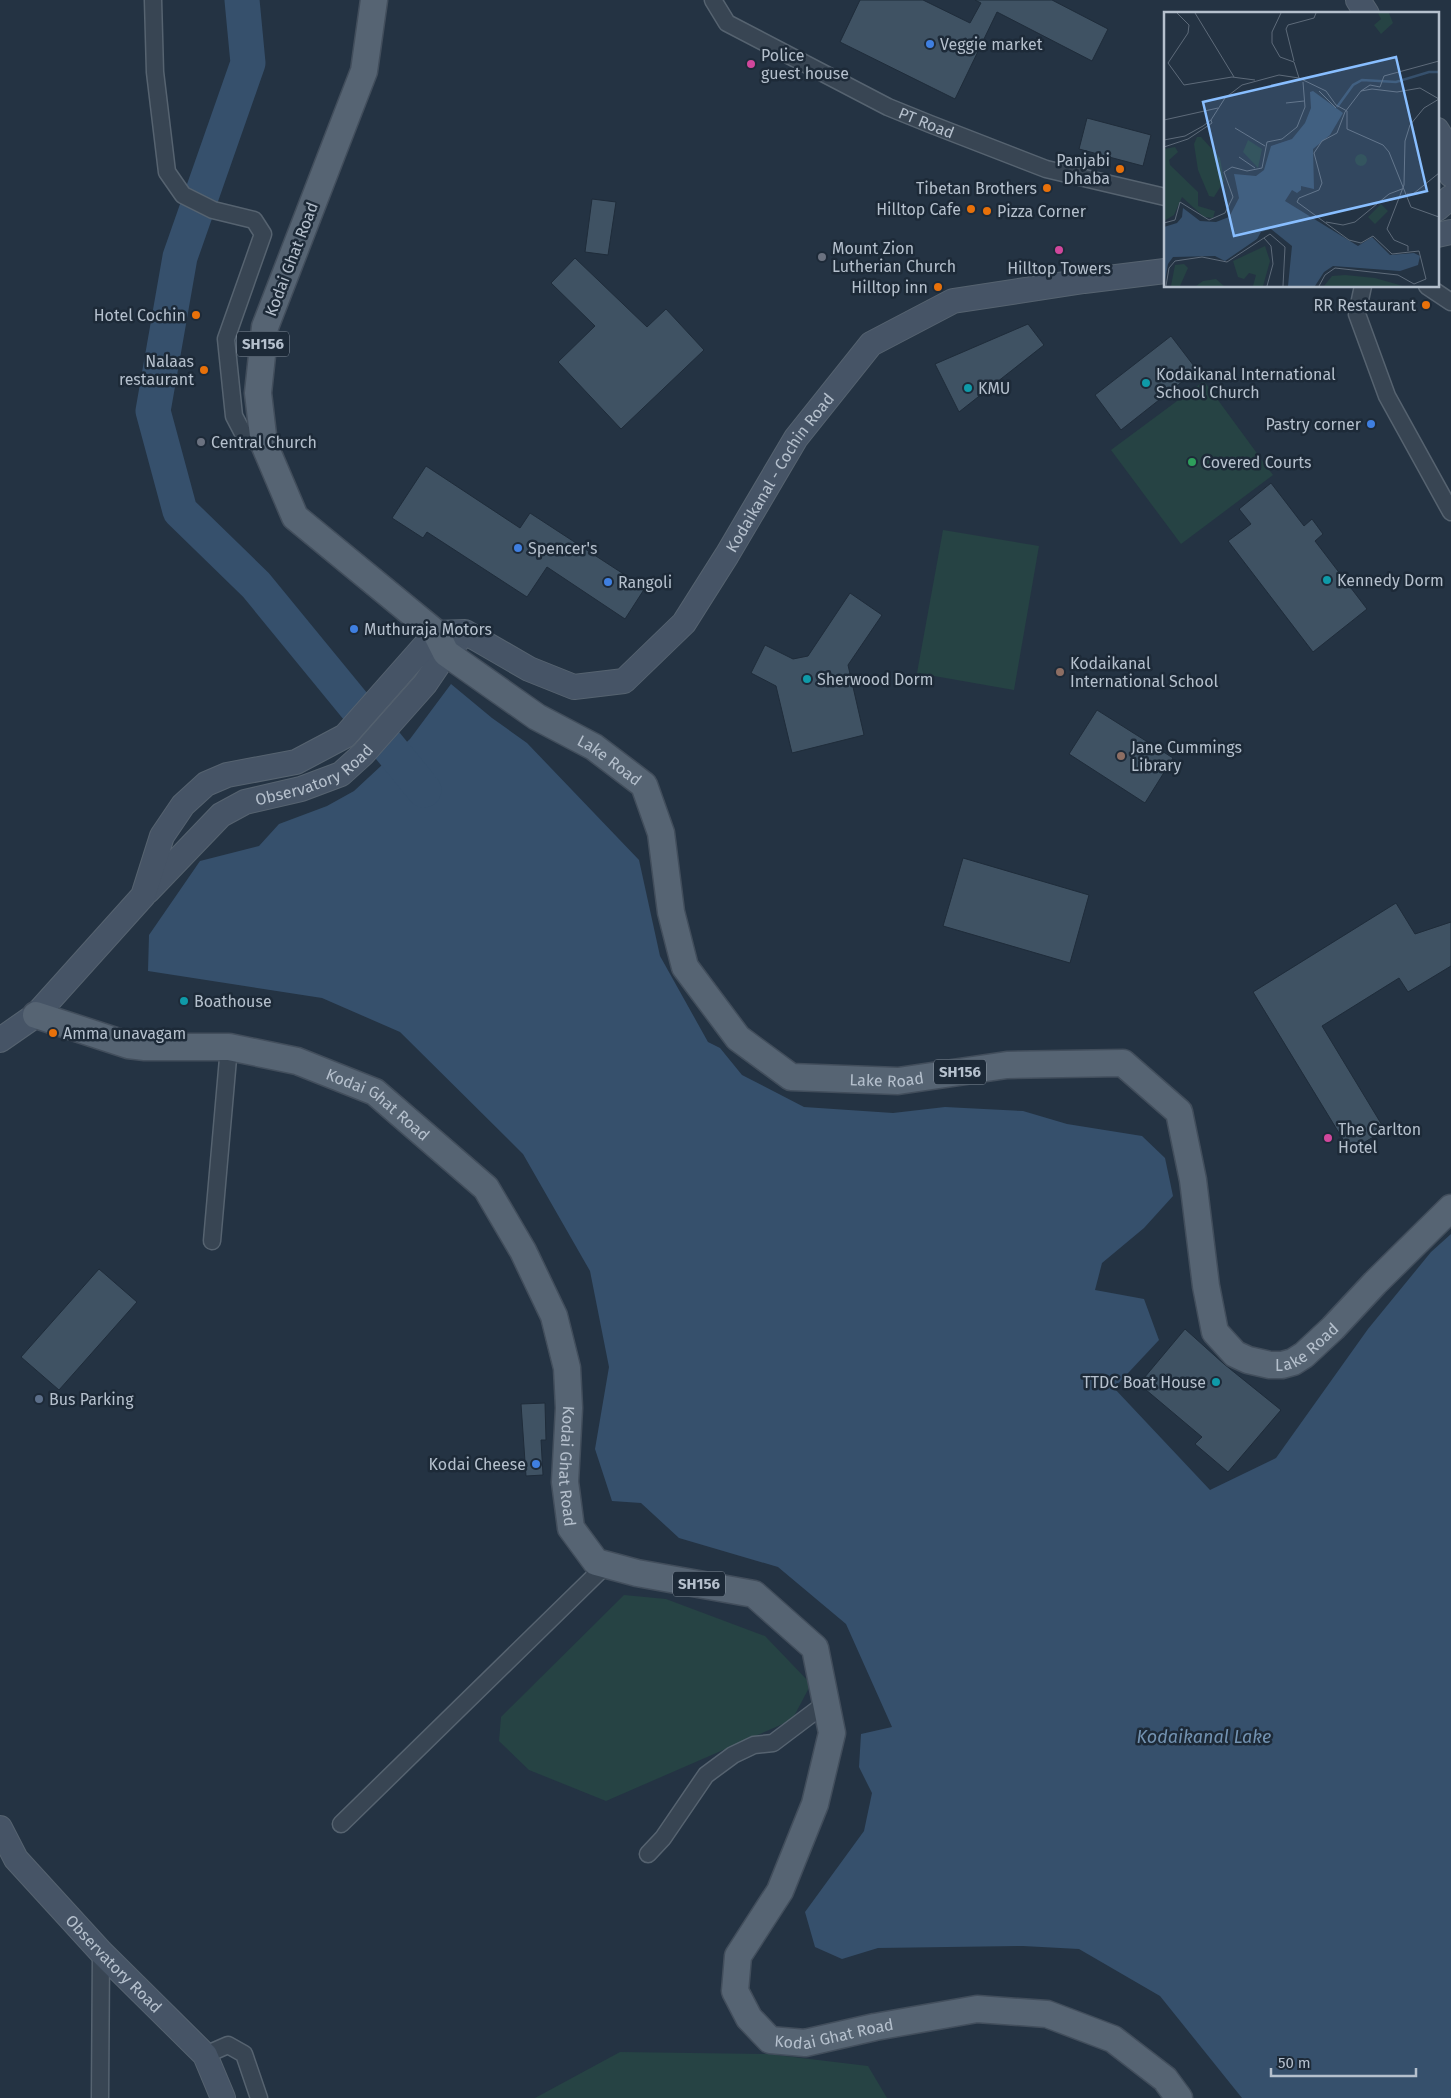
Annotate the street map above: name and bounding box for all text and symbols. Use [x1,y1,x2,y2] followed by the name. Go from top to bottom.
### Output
[1164,12,1438,288] inset map
[940,35,1043,54] place label: Veggie market
[924,38,936,50] marker: Veggie market
[761,46,849,83] place label: Police guest house
[745,58,757,70] marker: Police guest house
[896,103,957,142] street label: PT Road
[1056,151,1110,188] place label: Panjabi Dhaba
[1114,163,1126,175] marker: Panjabi Dhaba
[916,179,1037,198] place label: Tibetan Brothers
[1041,182,1053,194] marker: Tibetan Brothers
[261,199,322,319] street label: Kodai Ghat Road
[876,200,961,219] place label: Hilltop Cafe
[997,202,1087,221] place label: Pizza Corner
[965,203,977,215] marker: Hilltop Cafe
[981,205,993,217] marker: Pizza Corner
[832,239,956,276] place label: Mount Zion Lutherian Church
[1053,244,1065,256] marker: Hilltop Towers
[816,251,828,263] marker: Mount Zion Lutherian Church
[1007,259,1111,278] place label: Hilltop Towers
[851,278,928,297] place label: Hilltop inn
[932,281,944,293] marker: Hilltop inn
[1314,296,1416,315] place label: RR Restaurant
[1420,299,1432,311] marker: RR Restaurant
[94,306,186,325] place label: Hotel Cochin
[190,309,202,321] marker: Hotel Cochin
[237,332,289,356] road number: SH156
[119,352,194,389] place label: Nalaas restaurant
[198,364,210,376] marker: Nalaas restaurant
[1156,365,1336,402] place label: Kodaikanal International School Church
[1140,377,1152,389] marker: Kodaikanal International School Church
[978,379,1010,398] place label: KMU
[962,382,974,394] marker: KMU
[722,389,838,556] street label: Kodaikanal - Cochin Road
[1265,415,1362,434] place label: Pastry corner
[1365,418,1377,430] marker: Pastry corner
[211,433,317,452] place label: Central Church
[195,436,207,448] marker: Central Church
[1202,453,1311,472] place label: Covered Courts
[1186,456,1198,468] marker: Covered Courts
[528,539,597,558] place label: Spencer's
[512,542,524,554] marker: Spencer's
[1337,571,1444,590] place label: Kennedy Dorm
[618,573,672,592] place label: Rangoli
[1321,574,1333,586] marker: Kennedy Dorm
[602,576,614,588] marker: Rangoli
[364,620,492,639] place label: Muthuraja Motors
[348,623,360,635] marker: Muthuraja Motors
[1070,654,1219,691] place label: Kodaikanal International School
[1054,666,1066,678] marker: Kodaikanal International School
[817,670,934,689] place label: Sherwood Dorm
[801,673,813,685] marker: Sherwood Dorm
[574,731,645,790] street label: Lake Road
[1131,738,1242,775] place label: Jane Cummings Library
[253,740,377,809] street label: Observatory Road
[1115,750,1127,762] marker: Jane Cummings Library
[194,992,272,1011] place label: Boathouse
[178,995,190,1007] marker: Boathouse
[63,1024,186,1043] place label: Amma unavagam
[47,1027,59,1039] marker: Amma unavagam
[934,1060,986,1084] road number: SH156
[323,1065,433,1145] street label: Kodai Ghat Road
[849,1068,925,1091] street label: Lake Road
[1338,1120,1421,1157] place label: The Carlton Hotel
[1322,1132,1334,1144] marker: The Carlton Hotel
[1275,1319,1342,1375] street label: Lake Road
[1083,1373,1206,1392] place label: TTDC Boat House
[1210,1376,1222,1388] marker: TTDC Boat House
[49,1390,134,1409] place label: Bus Parking
[33,1393,45,1405] marker: Bus Parking
[555,1405,580,1527] street label: Kodai Ghat Road
[429,1455,526,1474] place label: Kodai Cheese
[530,1458,542,1470] marker: Kodai Cheese
[673,1572,725,1596] road number: SH156
[1137,1726,1271,1748] water label: Kodaikanal Lake
[61,1911,166,2017] street label: Observatory Road
[774,2015,895,2053] street label: Kodai Ghat Road
[1271,2046,1416,2078] scale bar
[1278,2054,1311,2072] text: 50 m

